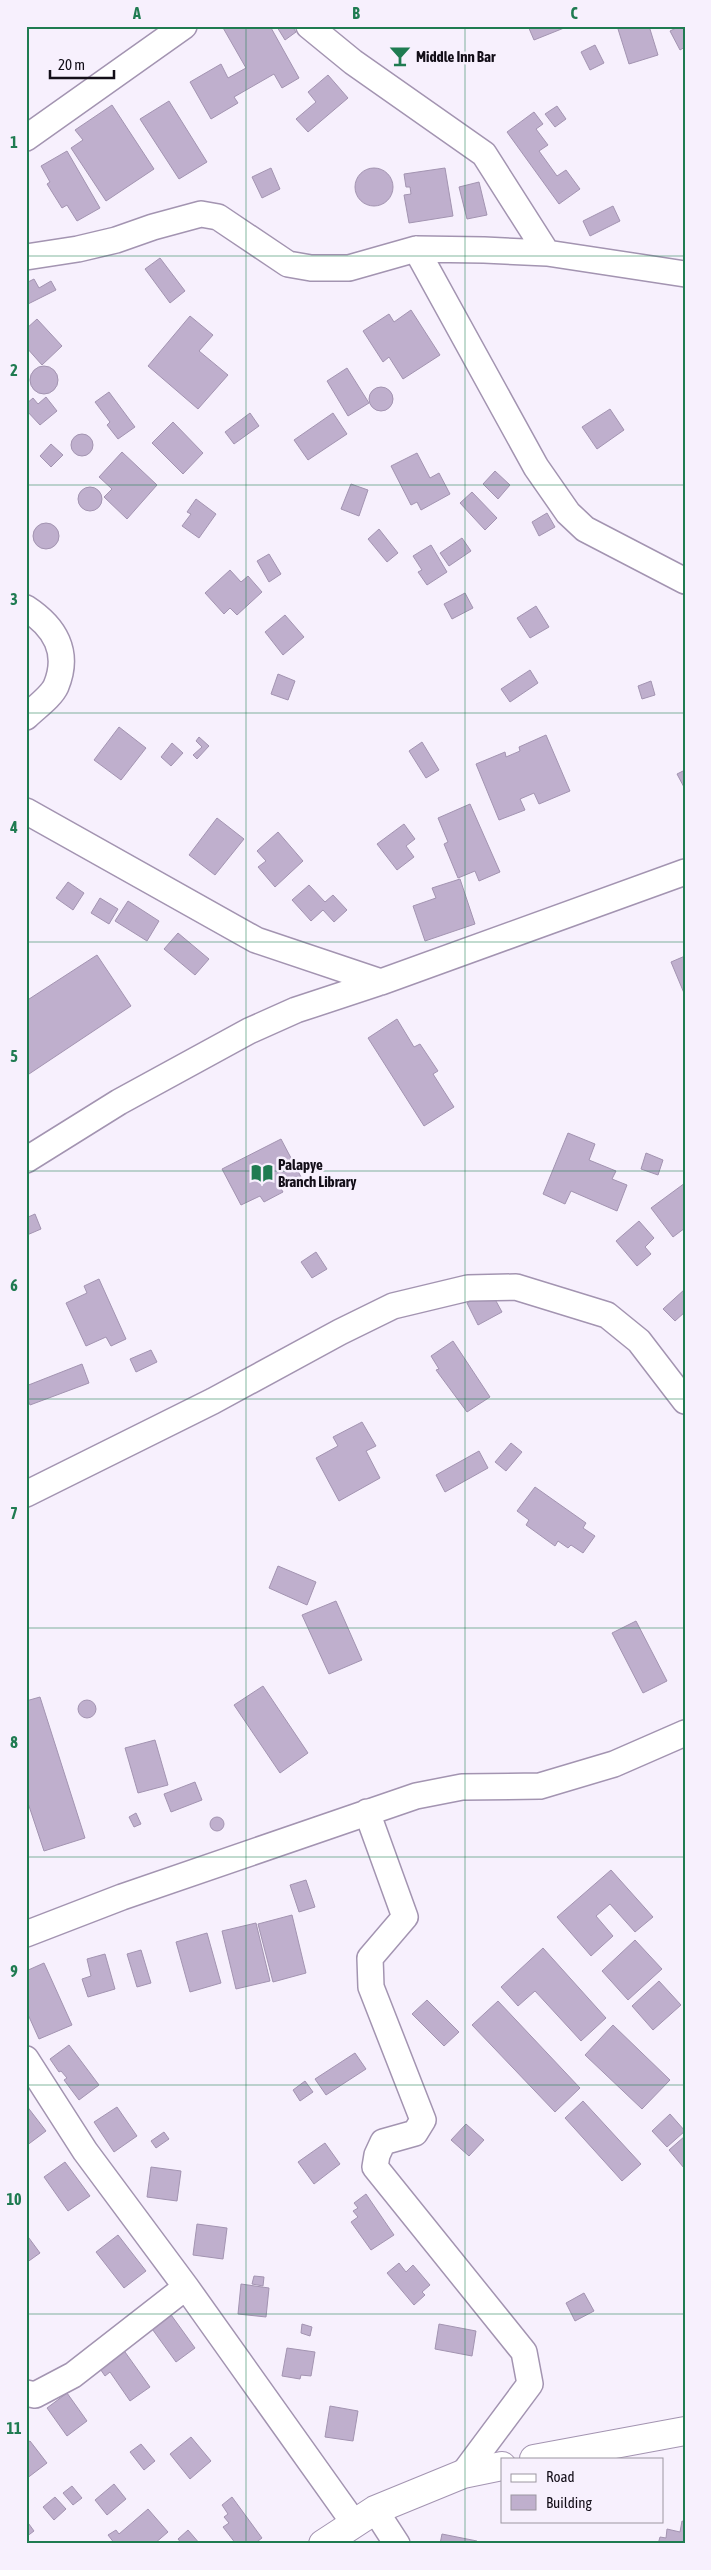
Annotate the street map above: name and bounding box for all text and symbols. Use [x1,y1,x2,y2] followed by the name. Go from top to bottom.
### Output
[132,4,141,22] text: A
[352,4,360,22] text: B
[570,4,578,22] text: C
[387,43,413,69] bar icon: Middle Inn Bar
[50,48,114,80] scale bar
[416,48,496,65] place label: Middle Inn Bar
[58,56,85,73] text: 20 m
[10,133,18,151] text: 1
[10,361,18,379] text: 2
[10,590,18,608] text: 3
[9,818,18,836] text: 4
[10,1047,18,1065] text: 5
[278,1156,357,1190] place label: Palapye Branch Library
[249,1160,275,1186] library icon: Palapye Branch Library
[10,1276,18,1294] text: 6
[10,1504,18,1522] text: 7
[10,1733,18,1751] text: 8
[10,1962,18,1980] text: 9
[6,2190,22,2208] text: 10
[6,2419,22,2437] text: 11
[501,2458,664,2522] legend
[546,2468,575,2485] text: Road
[546,2494,592,2511] text: Building

